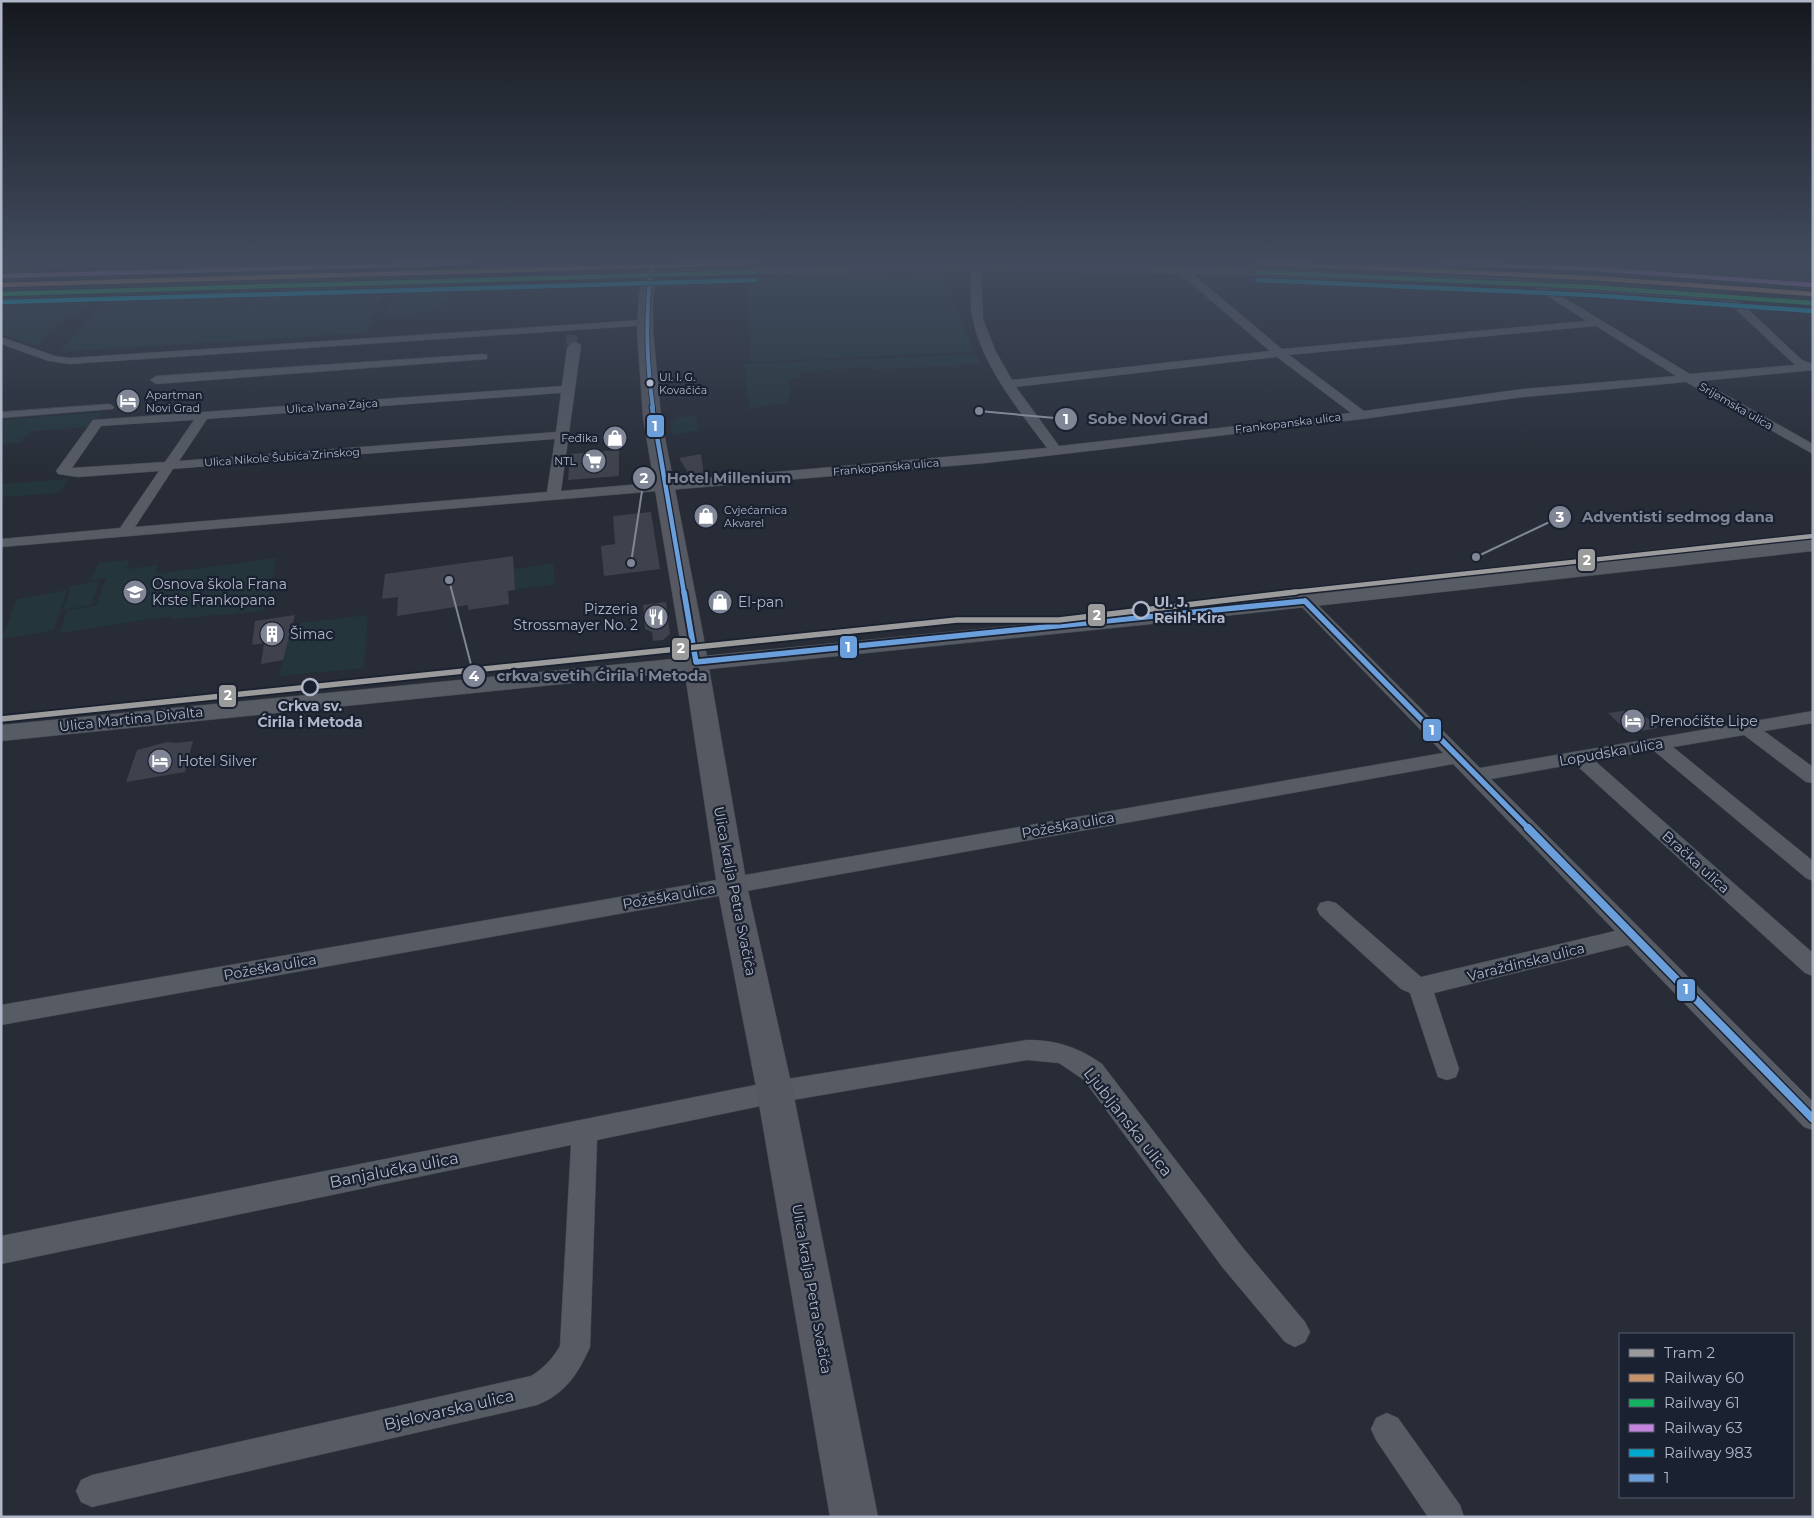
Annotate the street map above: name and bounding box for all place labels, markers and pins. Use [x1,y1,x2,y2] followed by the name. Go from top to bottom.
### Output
[659,370,707,397] place label: Ul. I. G. Kovačića
[645,378,655,388] marker: Ul. I. G. Kovačića
[115,388,141,414] hotel icon: Apartman Novi Grad
[146,388,202,415] place label: Apartman Novi Grad
[1053,404,1218,434] callout: Sobe Novi Grad
[602,425,628,451] shop icon: Feđika
[561,431,598,445] place label: Feđika
[581,448,607,474] supermarket icon: NTL
[554,454,577,468] place label: NTL
[632,463,801,493] callout: Hotel Millenium
[1547,502,1784,532] callout: Adventisti sedmog dana
[693,503,719,529] shop icon: Cvjećarnica Akvarel
[724,503,787,530] place label: Cvjećarnica Akvarel
[152,575,287,609] place label: Osnova škola Frana Krste Frankopana
[122,579,148,605] school or university icon: Osnova škola Frana Krste Frankopana
[707,589,733,615] shop icon: El-pan
[738,593,784,611] place label: El-pan
[1154,593,1225,627] place label: Ul. J. Reihl-Kira
[513,600,638,634] place label: Pizzeria Strossmayer No. 2
[1132,601,1150,619] marker: Ul. J. Reihl-Kira
[643,604,669,630] restaurant icon: Pizzeria Strossmayer No. 2
[259,621,285,647] building icon: Šimac
[290,625,333,643] place label: Šimac
[462,661,718,691] callout: crkva svetih Ćirila i Metoda
[301,678,319,696] marker: Crkva sv. Ćirila i Metoda
[257,697,363,731] place label: Crkva sv. Ćirila i Metoda
[1620,708,1646,734] hotel icon: Prenoćište Lipe
[1650,712,1758,730] place label: Prenoćište Lipe
[147,748,173,774] hotel icon: Hotel Silver
[178,752,257,770] place label: Hotel Silver

